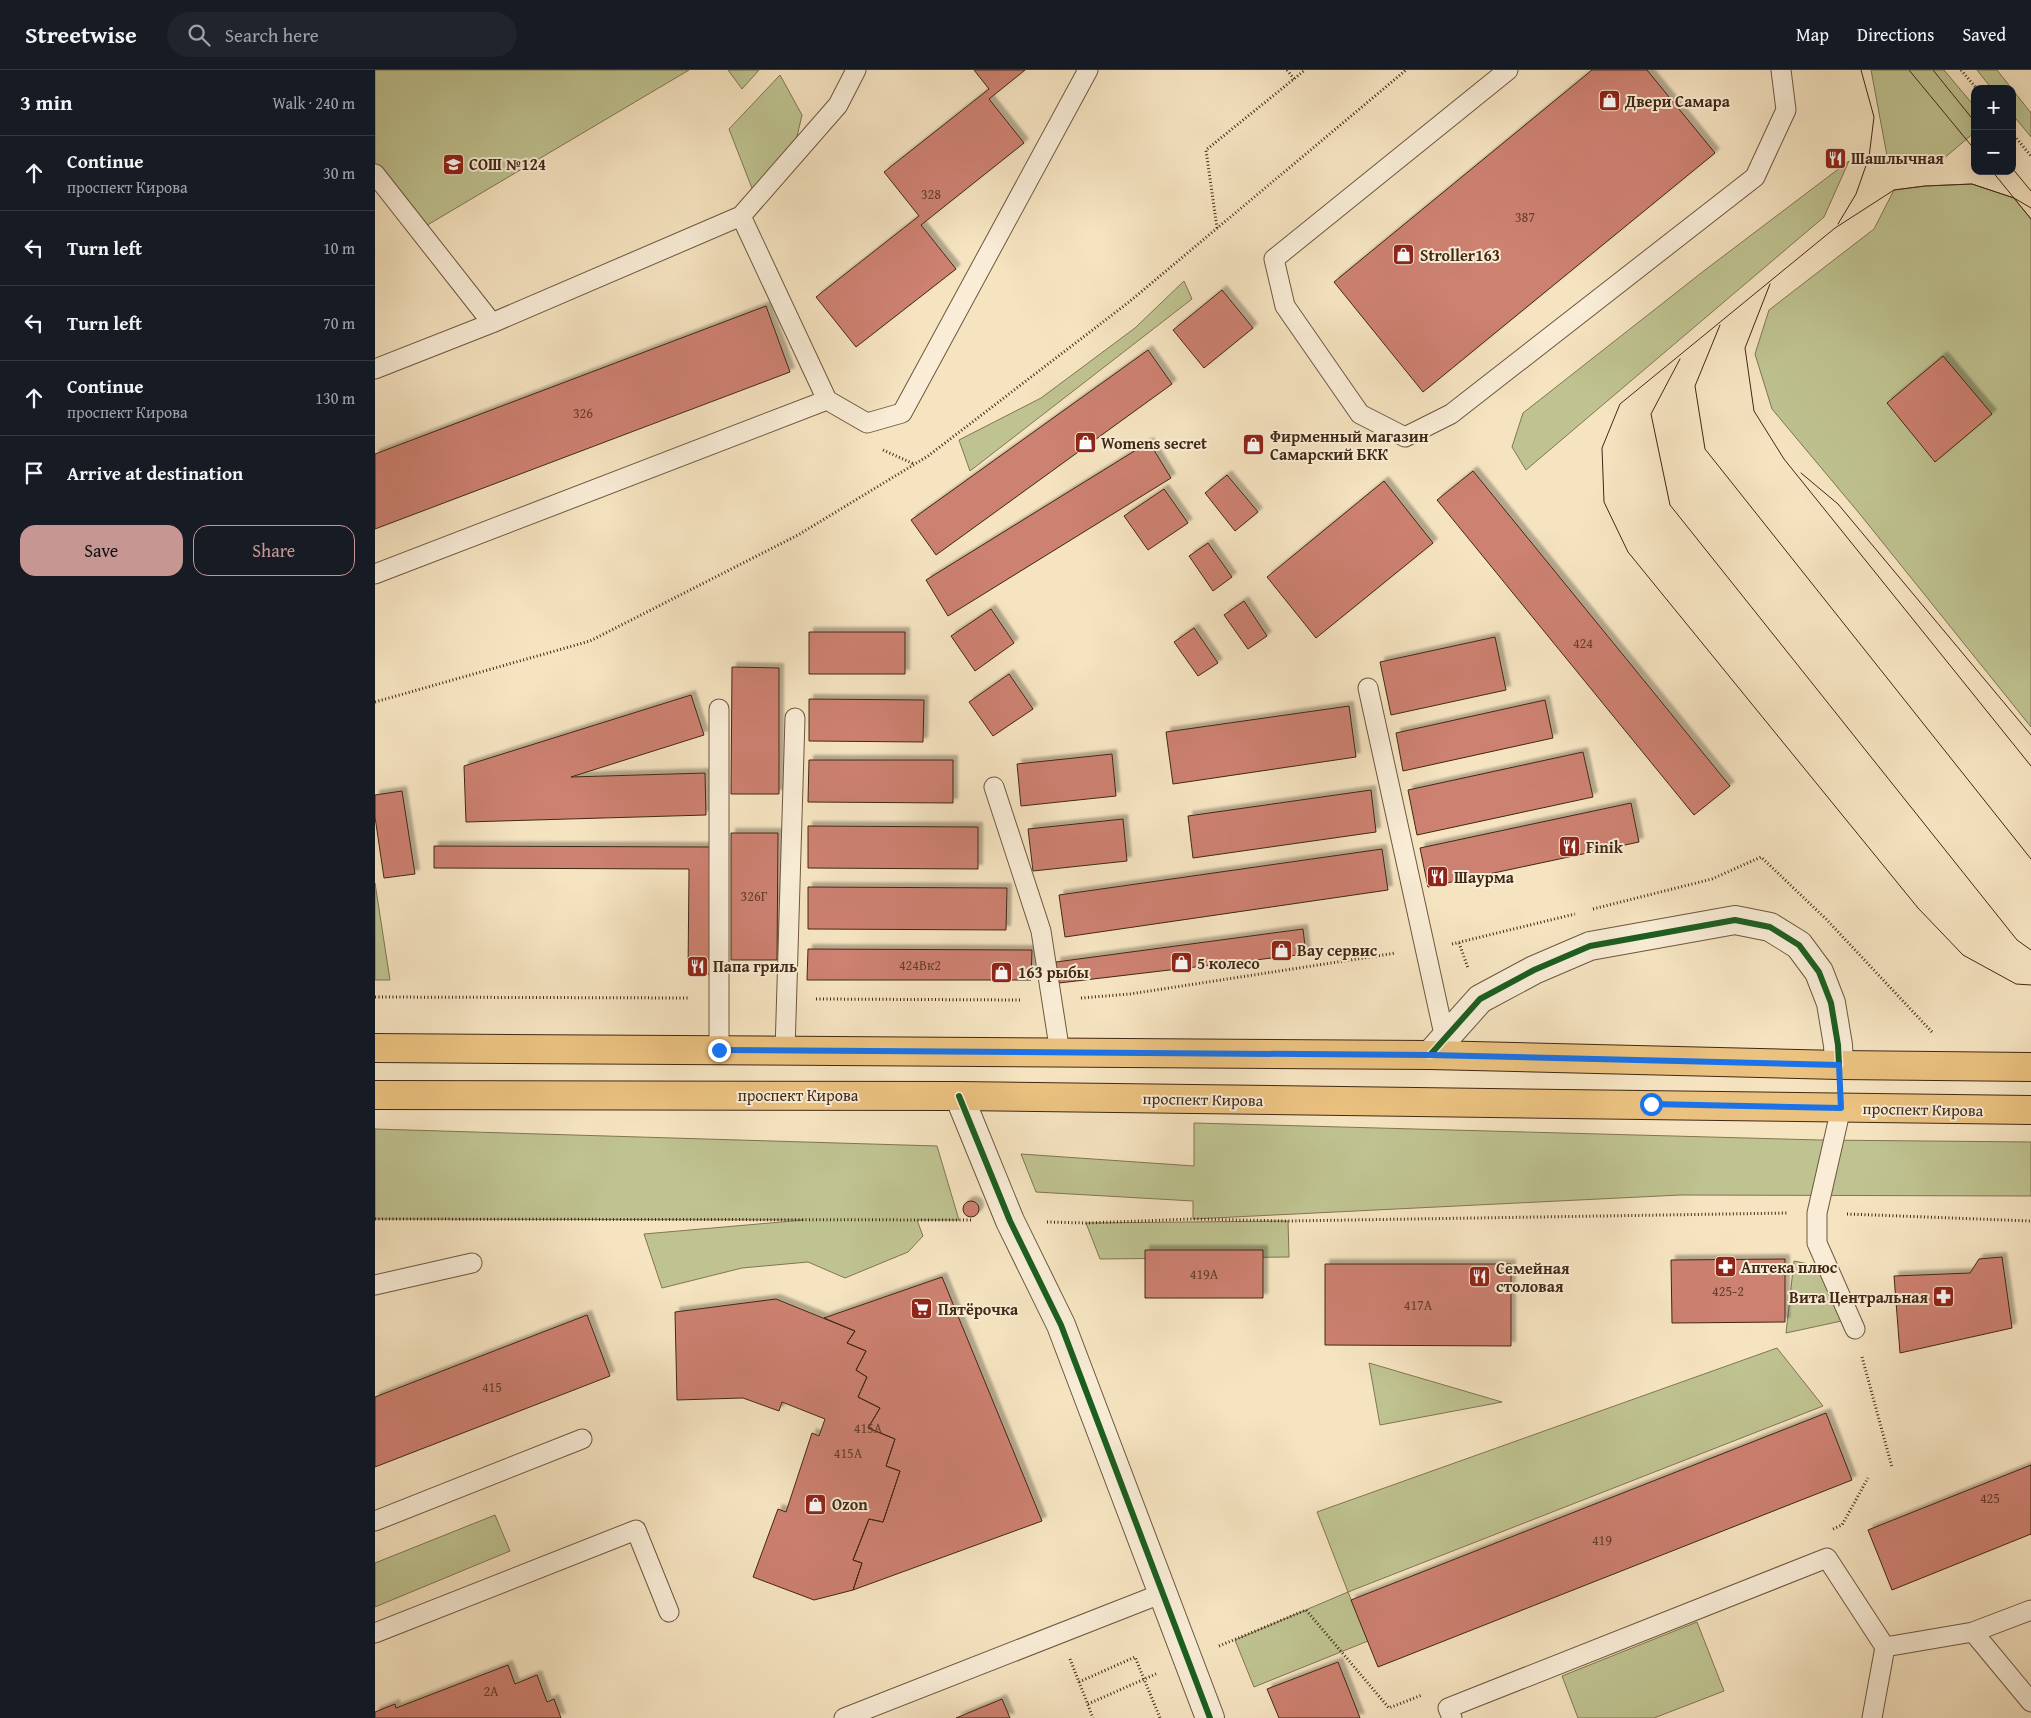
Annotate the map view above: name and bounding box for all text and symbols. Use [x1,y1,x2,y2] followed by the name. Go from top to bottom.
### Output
[167,12,517,57] search box
[25,17,137,52] text: Streetwise
[185,21,213,49] icon: search
[225,21,319,49] text: Search here
[1796,21,1829,48] text: Map
[1857,21,1934,48] text: Directions
[1962,21,2006,48] text: Saved
[1971,85,2016,175] map controls
[1971,85,2016,130] button: +
[20,87,72,118] text: 3 min
[1597,89,1621,113] shop icon: Двери Самара
[1624,89,1731,113] place label: Двери Самара
[272,91,355,115] text: Walk · 240 m
[1971,130,2016,175] button: −
[1823,146,1847,170] restaurant icon: Шашлычная
[1851,146,1944,170] place label: Шашлычная
[67,147,144,175] text: Continue
[441,152,465,176] school or university icon: СОШ №124
[469,152,546,176] place label: СОШ №124
[20,159,48,187] icon: ahead
[323,161,355,185] text: 30 m
[67,175,188,199] text: проспект Кирова
[921,184,941,204] house number: 328
[1515,207,1535,227] house number: 387
[20,234,48,262] icon: left
[67,234,142,262] text: Turn left
[323,236,355,260] text: 10 m
[1392,243,1416,267] shop icon: Stroller163
[1420,243,1500,267] place label: Stroller163
[20,309,48,337] icon: left
[67,309,142,337] text: Turn left
[323,311,355,335] text: 70 m
[67,372,144,400] text: Continue
[20,384,48,412] icon: ahead
[315,386,355,410] text: 130 m
[67,400,188,424] text: проспект Кирова
[573,403,593,423] house number: 326
[1270,424,1429,466] place label: Фирменный магазин Самарский БКК
[1073,431,1097,455] shop icon: Womens secret
[1101,431,1207,455] place label: Womens secret
[1242,433,1266,457] shop icon: Фирменный магазин Самарский БКК
[20,459,48,487] icon: arrive
[67,459,243,487] text: Arrive at destination
[20,525,183,576] button: Save
[193,525,355,576] button: Share
[1573,633,1593,653] house number: 424
[1558,835,1582,859] restaurant icon: Finik
[1586,835,1624,859] place label: Finik
[1426,865,1450,889] restaurant icon: Шаурма
[1454,865,1515,889] place label: Шаурма
[740,886,768,906] house number: 326Г
[1269,938,1293,962] shop icon: Вау сервис
[1297,938,1378,962] place label: Вау сервис
[1169,951,1193,975] shop icon: 5 колесо
[1197,951,1260,975] place label: 5 колесо
[685,954,709,978] restaurant icon: Папа гриль
[713,954,797,978] place label: Папа гриль
[899,955,941,975] house number: 424Вк2
[990,960,1014,984] shop icon: 163 рыбы
[1018,960,1090,984] place label: 163 рыбы
[708,1039,731,1062] route end
[738,1083,859,1107] street label: проспект Кирова
[1142,1086,1264,1112] street label: проспект Кирова
[1640,1093,1663,1116] route start
[1862,1096,1984,1122] street label: проспект Кирова
[1713,1255,1737,1279] pharmacy icon: Аптека плюс
[1741,1255,1838,1279] place label: Аптека плюс
[1496,1256,1570,1298] place label: Семейная столовая
[1190,1264,1219,1284] house number: 419А
[1468,1265,1492,1289] restaurant icon: Семейная столовая
[1712,1281,1744,1301] house number: 425-2
[1789,1285,1928,1309] place label: Вита Центральная
[1932,1285,1956,1309] pharmacy icon: Вита Центральная
[1404,1295,1433,1315] house number: 417А
[910,1297,934,1321] supermarket icon: Пятёрочка
[938,1297,1019,1321] place label: Пятёрочка
[482,1377,502,1397] house number: 415
[854,1418,883,1438] house number: 415А
[834,1443,863,1463] house number: 415А
[1980,1488,2000,1508] house number: 425
[804,1492,828,1516] shop icon: Ozon
[832,1492,868,1516] place label: Ozon
[1592,1530,1612,1550] house number: 419
[483,1681,499,1701] house number: 2А

